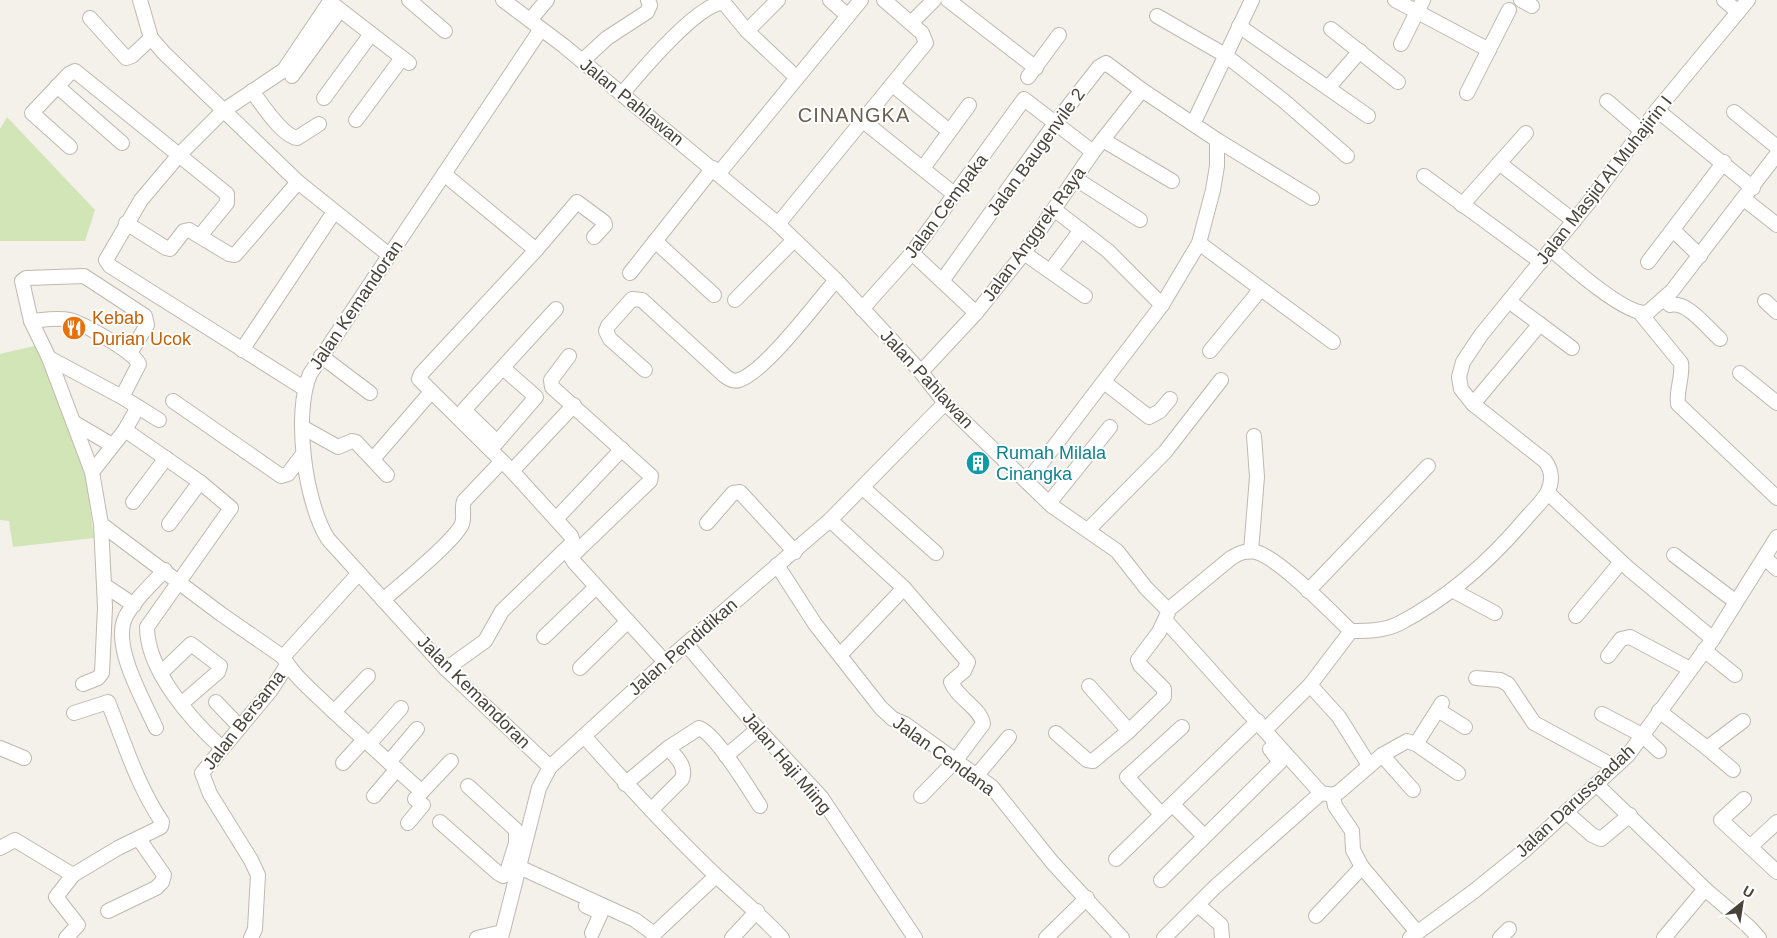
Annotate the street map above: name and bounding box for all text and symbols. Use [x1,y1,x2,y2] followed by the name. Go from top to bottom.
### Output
[576,54,688,150] street label: Jalan Pahlawan
[983,85,1089,219] street label: Jalan Baugenvile 2
[1532,92,1676,268] street label: Jalan Masjid Al Muhajirin I
[798,104,910,126] district label: CINANGKA
[900,149,992,262] street label: Jalan Cempaka
[979,162,1090,305] street label: Jalan Anggrek Raya
[305,237,407,373] street label: Jalan Kemandoran
[92,308,192,349] place label: Kebab Durian Ucok
[61,315,87,341] restaurant icon: Kebab Durian Ucok
[876,326,978,432] street label: Jalan Pahlawan
[996,443,1107,484] place label: Rumah Milala Cinangka
[965,450,991,476] building icon: Rumah Milala Cinangka
[625,594,741,700] street label: Jalan Pendidikan
[414,632,534,752] street label: Jalan Kemandoran
[199,666,289,773] street label: Jalan Bersama
[739,708,835,818] street label: Jalan Haji Miing
[889,712,1000,800] street label: Jalan Cendana
[1511,741,1639,861] street label: Jalan Darussaadah
[1717,878,1767,928] north arrow
[1740,882,1757,901] text: U

